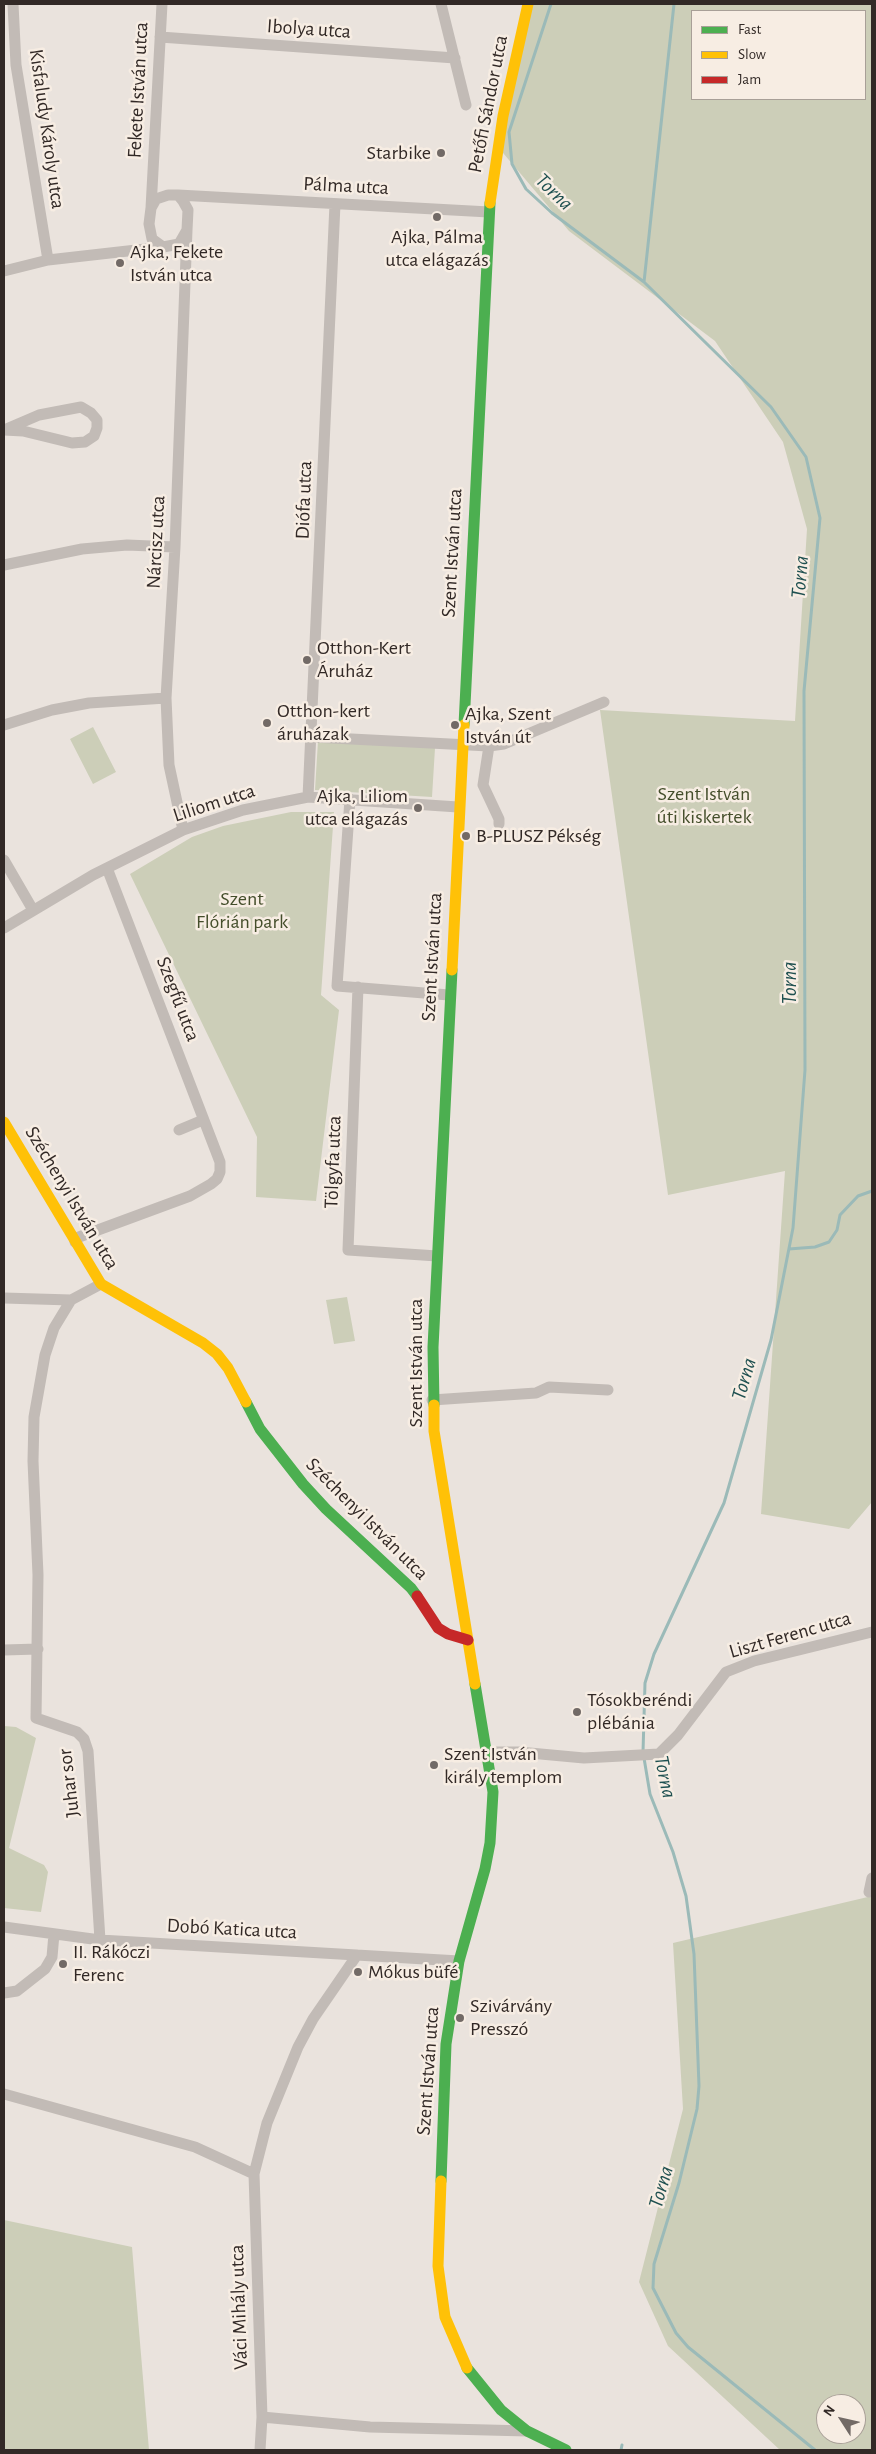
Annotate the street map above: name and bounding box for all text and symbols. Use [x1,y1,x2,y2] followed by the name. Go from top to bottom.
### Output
[691,10,866,100] legend
[266,14,352,44] street label: Ibolya utca
[122,21,154,159] street label: Fekete István utca
[738,22,761,37] text: Fast
[463,33,513,175] street label: Petőfi Sándor utca
[24,47,70,211] street label: Kisfaludy Károly utca
[738,47,766,62] text: Slow
[738,72,761,87] text: Jam
[367,141,431,165] place label: Starbike
[435,147,447,159] marker: Starbike
[530,168,578,216] water label: Torna
[303,172,389,200] street label: Pálma utca
[431,211,443,223] marker: Ajka, Pálma utca elágazás
[385,225,489,272] place label: Ajka, Pálma utca elágazás
[130,240,223,287] place label: Ajka, Fekete István utca
[114,257,126,269] marker: Ajka, Fekete István utca
[291,460,317,540] street label: Diófa utca
[437,488,467,618] street label: Szent István utca
[142,495,170,589] street label: Nárcisz utca
[786,555,814,599] water label: Torna
[317,636,411,683] place label: Otthon-Kert Áruház
[301,654,313,666] marker: Otthon-Kert Áruház
[277,699,370,746] place label: Otthon-kert áruházak
[465,702,551,749] place label: Ajka, Szent István út
[261,717,273,729] marker: Otthon-kert áruházak
[449,719,461,731] marker: Ajka, Szent István út
[170,778,258,828] street label: Liliom utca
[657,782,751,829] park label: Szent István úti kiskertek
[305,784,408,831] place label: Ajka, Liliom utca elágazás
[412,802,424,814] marker: Ajka, Liliom utca elágazás
[476,824,601,848] place label: B-PLUSZ Pékség
[460,830,472,842] marker: B-PLUSZ Pékség
[196,887,288,934] park label: Szent Flórián park
[417,892,447,1022] street label: Szent István utca
[151,953,205,1045] street label: Szegfű utca
[777,962,803,1004] water label: Torna
[319,1115,347,1209] street label: Tölgyfa utca
[20,1122,124,1274] street label: Széchenyi István utca
[404,1298,428,1428] street label: Szent István utca
[726,1355,762,1403] water label: Torna
[301,1453,433,1585] street label: Széchenyi István utca
[726,1606,854,1664] street label: Liszt Ferenc utca
[587,1688,692,1735] place label: Tósokberéndi plébánia
[571,1706,583,1718] marker: Tósokberéndi plébánia
[444,1742,562,1789] place label: Szent István király templom
[53,1747,85,1819] street label: Juhar sor
[648,1753,682,1801] water label: Torna
[428,1759,440,1771] marker: Szent István király templom
[166,1914,298,1944] street label: Dobó Katica utca
[73,1940,150,1987] place label: II. Rákóczi Ferenc
[57,1958,69,1970] marker: II. Rákóczi Ferenc
[368,1960,458,1984] place label: Mókus büfé
[352,1966,364,1978] marker: Mókus büfé
[470,1994,552,2041] place label: Szivárvány Presszó
[412,2006,444,2136] street label: Szent István utca
[454,2012,466,2024] marker: Szivárvány Presszó
[643,2163,679,2211] water label: Torna
[225,2244,253,2370] street label: Váci Mihály utca
[816,2394,866,2444] north arrow
[821,2403,838,2419] text: N

